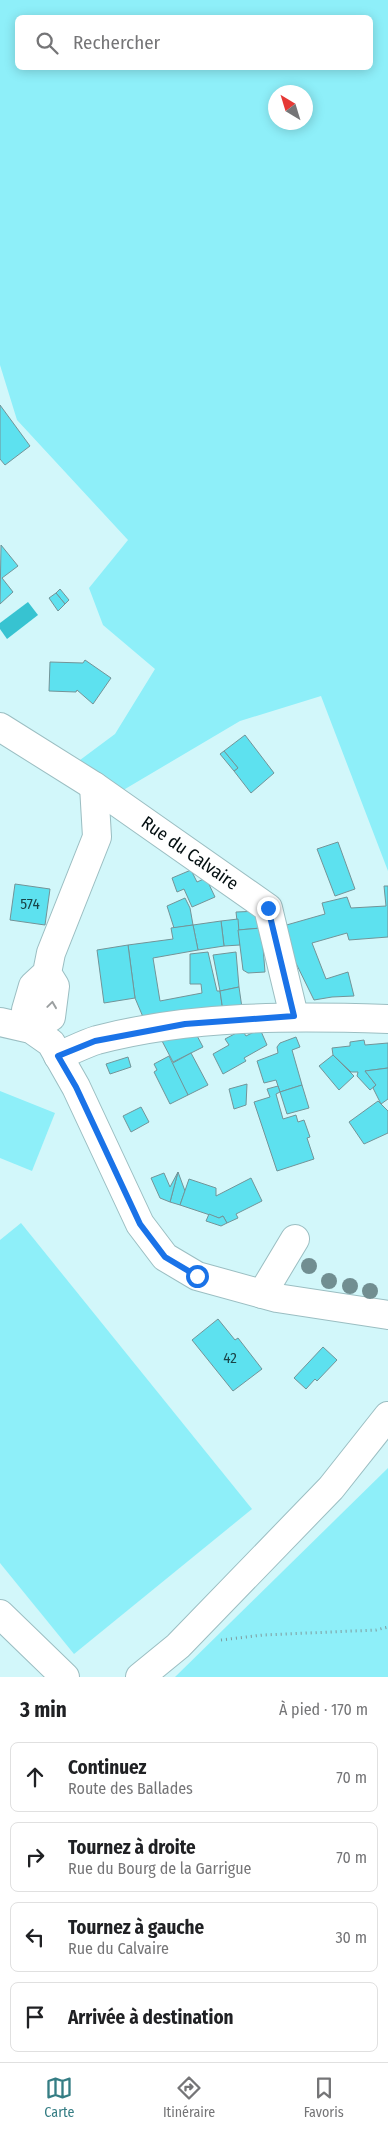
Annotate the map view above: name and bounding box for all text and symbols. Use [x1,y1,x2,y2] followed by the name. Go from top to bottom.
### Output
[15,15,373,70] search box
[33,29,61,57] icon: search
[73,31,160,54] text: Rechercher
[268,85,313,130] north arrow
[137,811,243,895] street label: Rue du Calvaire
[20,895,40,913] house number: 574
[257,897,280,920] route end
[47,1001,57,1010] one-way arrow
[186,1265,209,1288] route start
[223,1349,237,1367] house number: 42
[20,1697,67,1723] text: 3 min
[279,1700,368,1719] text: À pied · 170 m
[68,1756,147,1779] text: Continuez
[21,1763,49,1791] icon: ahead
[336,1768,367,1787] text: 70 m
[68,1779,193,1798] text: Route des Ballades
[68,1836,196,1859] text: Tournez à droite
[21,1843,49,1871] icon: right
[336,1848,367,1867] text: 70 m
[68,1859,251,1878] text: Rue du Bourg de la Garrigue
[68,1916,204,1939] text: Tournez à gauche
[21,1923,49,1951] icon: left
[335,1928,367,1947] text: 30 m
[68,1939,169,1958] text: Rue du Calvaire
[21,2003,49,2031] icon: arrive
[68,2006,234,2029] text: Arrivée à destination
[44,2074,74,2121] tab: Carte
[163,2074,215,2121] tab: Itinéraire
[304,2074,344,2121] tab: Favoris

